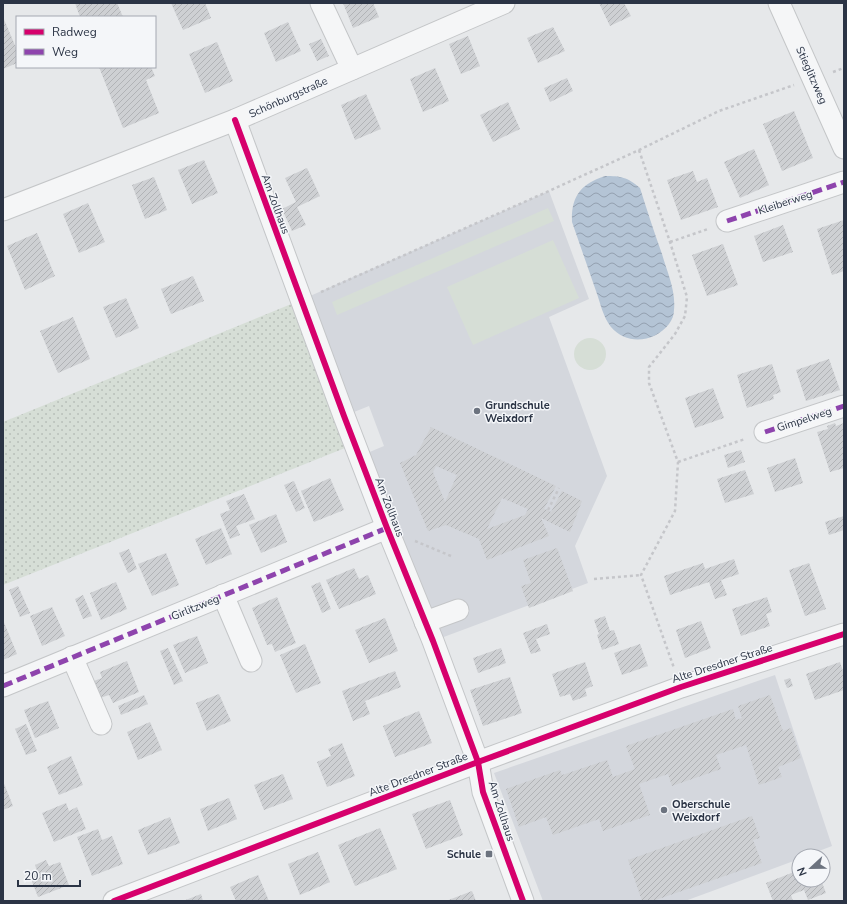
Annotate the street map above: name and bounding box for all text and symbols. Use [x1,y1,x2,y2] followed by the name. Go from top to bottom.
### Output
[16,16,156,68] legend
[52,24,97,40] text: Radweg
[52,44,78,60] text: Weg
[792,44,831,106] street label: Stieglitzweg
[246,73,330,122] street label: Schönburgstraße
[258,172,293,236] street label: Am Zollhaus
[756,187,814,218] street label: Kleiberweg
[485,398,550,426] place label: Grundschule Weixdorf
[775,404,833,435] street label: Gimpelweg
[472,406,482,416] marker: Grundschule Weixdorf
[371,475,408,539] street label: Am Zollhaus
[169,591,221,624] street label: Girlitzweg
[670,640,775,687] street label: Alte Dresdner Straße
[366,749,470,800] street label: Alte Dresdner Straße
[485,779,518,843] street label: Am Zollhaus
[672,797,730,825] place label: Oberschule Weixdorf
[659,805,669,815] marker: Oberschule Weixdorf
[447,847,481,862] place label: Schule
[791,848,831,888] north arrow
[484,849,494,859] marker: Schule
[18,862,80,888] scale bar
[794,865,811,878] text: N
[24,868,52,884] text: 20 m

